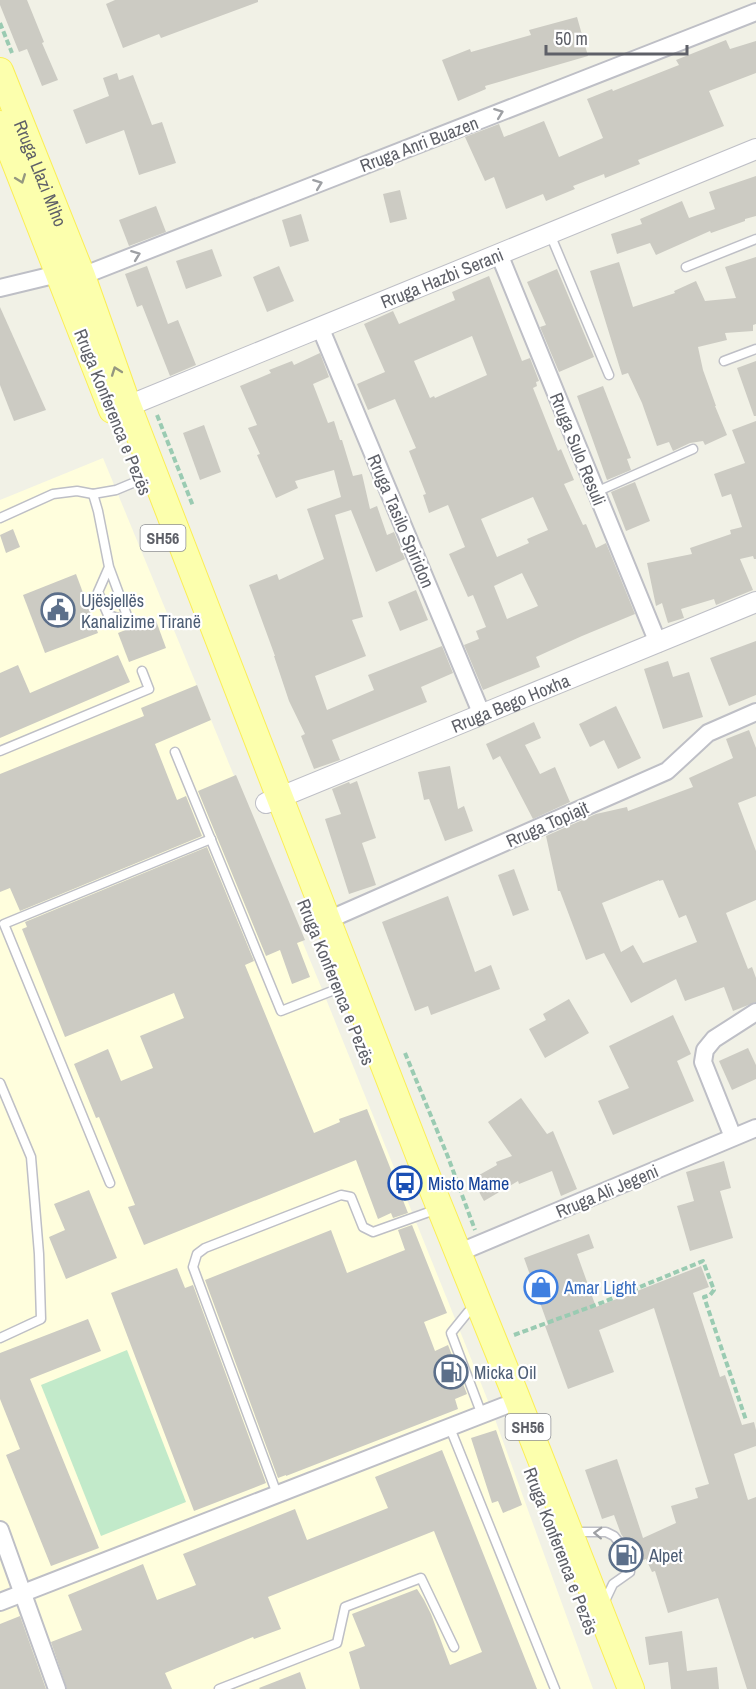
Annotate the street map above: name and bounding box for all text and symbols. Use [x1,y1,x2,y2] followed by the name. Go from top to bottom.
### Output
[546,18,687,56] scale bar
[555,26,588,51] text: 50 m
[493,108,504,120] one-way arrow
[356,110,482,178] street label: Rruga Anri Buazen
[8,116,73,230] street label: Rruga Llazi Miho
[14,172,26,183] one-way arrow
[312,179,323,191] one-way arrow
[377,241,507,314] street label: Rruga Hazbi Serani
[130,250,141,262] one-way arrow
[68,325,158,499] street label: Rruga Konferenca e Pezës
[110,366,123,377] one-way arrow
[544,389,612,509] street label: Rruga Sulo Resuli
[362,450,440,592] street label: Rruga Tasilo Spiridon
[140,525,186,551] road number: SH56
[81,588,201,634] place label: Ujësjellës Kanalizime Tiranë
[40,592,76,628] public building icon: Ujësjellës Kanalizime Tiranë
[447,667,573,738] street label: Rruga Bego Hoxha
[502,795,592,853] street label: Rruga Topiajt
[291,895,381,1069] street label: Rruga Konferenca e Pezës
[552,1158,662,1224] street label: Rruga Ali Jegeni
[387,1165,423,1201] bus stop icon: Misto Mame
[428,1171,509,1196] place label: Misto Mame
[523,1269,559,1305] shop icon: Amar Light
[563,1275,636,1300] place label: Amar Light
[433,1354,469,1390] fuel station icon: Micka Oil
[474,1360,536,1385] place label: Micka Oil
[506,1414,550,1440] road number: SH56
[518,1464,604,1638] street label: Rruga Konferenca e Pezës
[594,1527,603,1540] one-way arrow
[608,1537,644,1573] fuel station icon: Alpet
[648,1543,683,1568] place label: Alpet

